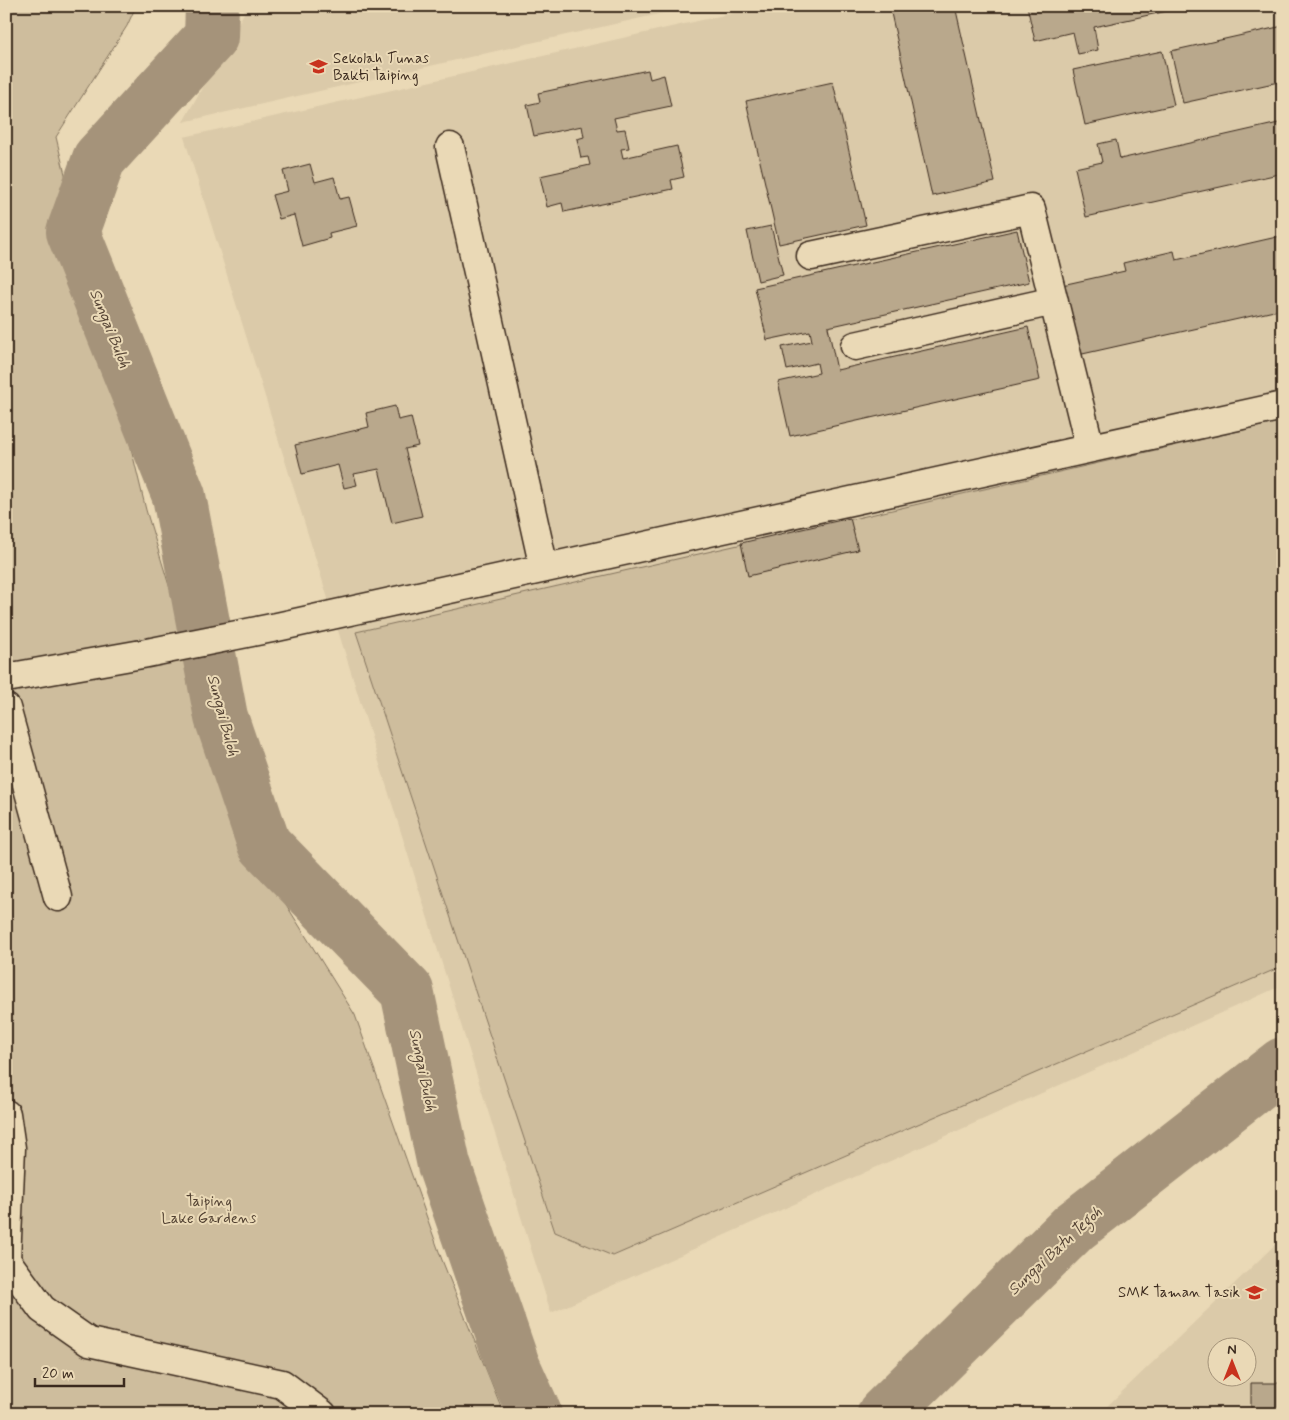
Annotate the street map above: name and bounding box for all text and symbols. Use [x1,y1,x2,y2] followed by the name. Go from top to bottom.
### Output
[333,49,429,86] place label: Sekolah Tunas Bakti Taiping
[309,57,329,77] school or university icon: Sekolah Tunas Bakti Taiping
[82,286,135,372] water label: Sungai Buloh
[200,672,244,759] water label: Sungai Buloh
[402,1027,441,1114] water label: Sungai Buloh
[162,1192,257,1229] park label: Taiping Lake Gardens
[1003,1202,1108,1302] water label: Sungai Batu Tegoh
[1244,1282,1264,1302] school or university icon: SMK Taman Tasik
[1118,1283,1240,1303] place label: SMK Taman Tasik
[1206,1338,1256,1388] north arrow
[1227,1341,1237,1359] text: N
[35,1355,124,1387] scale bar
[42,1364,74,1384] text: 20 m

